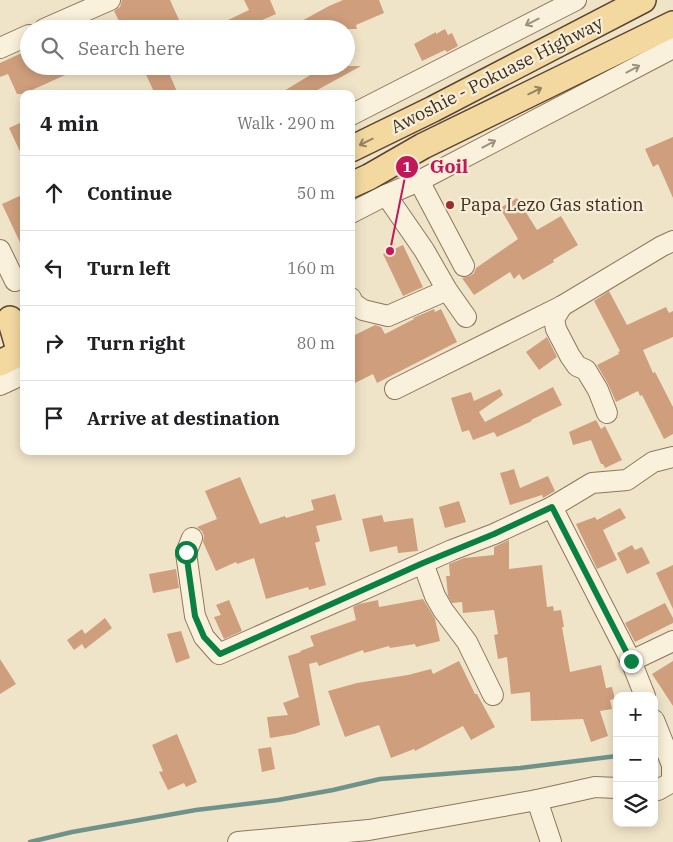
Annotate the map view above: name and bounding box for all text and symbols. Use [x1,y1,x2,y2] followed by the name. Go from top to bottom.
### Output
[387,11,607,138] street label: Awoshie - Pokuase Highway
[525,17,540,27] one-way arrow
[20,20,355,75] search box
[38,34,66,62] icon: search
[78,36,185,60] text: Search here
[625,64,640,73] one-way arrow
[527,86,542,95] one-way arrow
[40,109,99,137] text: 4 min
[237,113,335,133] text: Walk · 290 m
[358,137,373,147] one-way arrow
[481,139,496,148] one-way arrow
[395,150,478,184] callout: Goil
[430,154,468,178] text: Goil
[402,157,412,176] text: 1
[40,179,68,207] icon: ahead
[87,181,172,205] text: Continue
[297,183,335,203] text: 50 m
[460,193,644,216] place label: Papa Lezo Gas station
[444,199,456,211] marker: Papa Lezo Gas station
[40,254,68,282] icon: left
[87,256,170,280] text: Turn left
[287,258,335,278] text: 160 m
[40,329,68,357] icon: right
[87,331,185,355] text: Turn right
[297,333,335,353] text: 80 m
[40,404,68,432] icon: arrive
[87,406,280,430] text: Arrive at destination
[175,541,198,564] route start
[620,650,643,673] route end
[613,692,658,827] map controls
[613,692,658,737] button: +
[613,737,658,782] button: −
[613,782,658,827] button: layers

